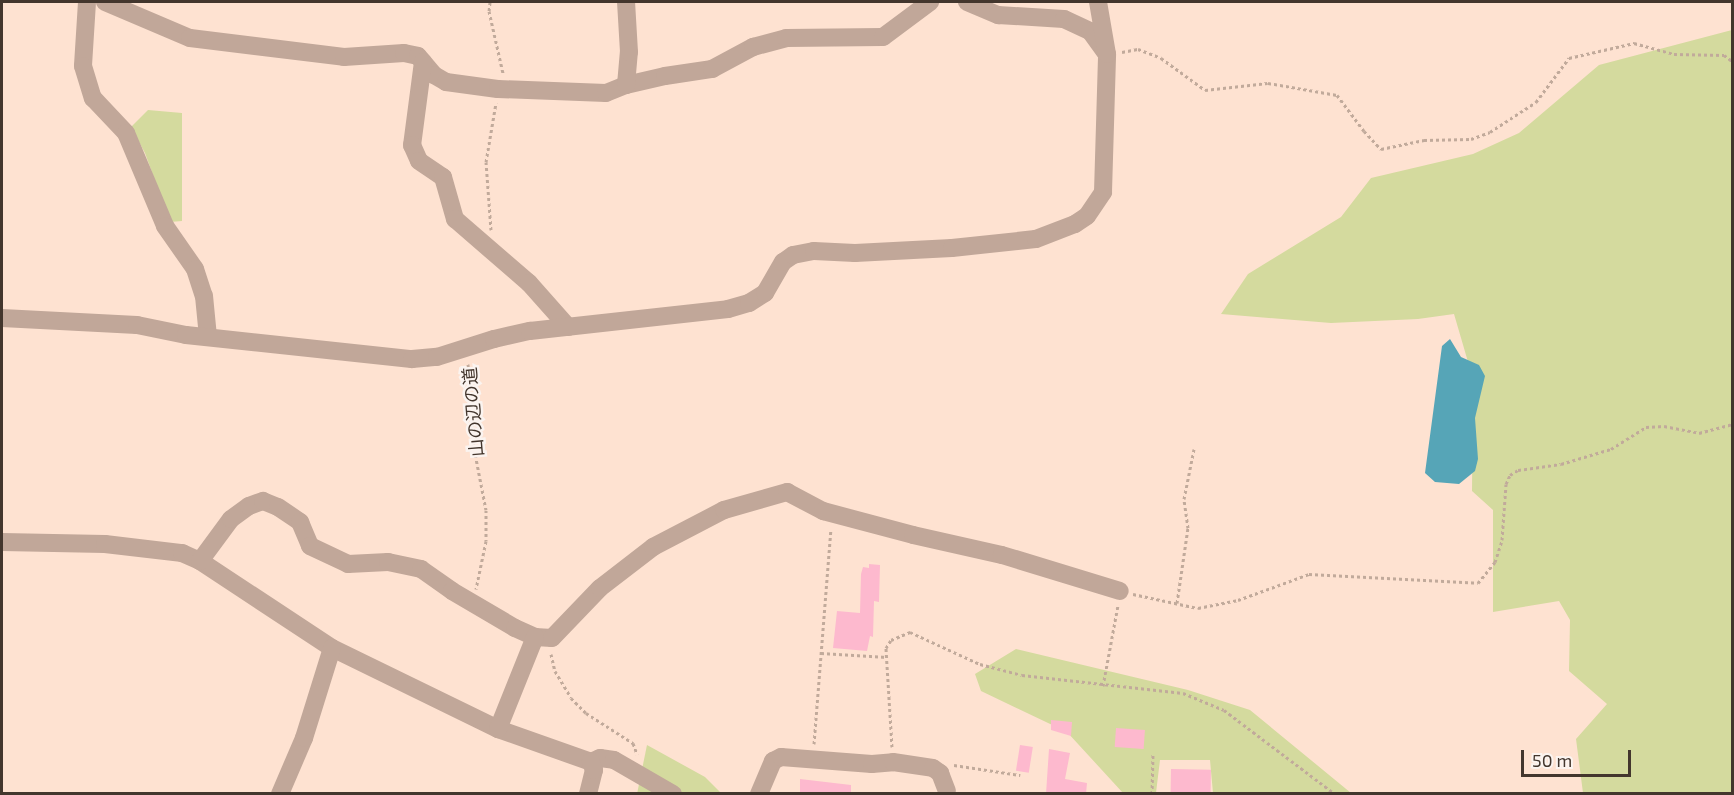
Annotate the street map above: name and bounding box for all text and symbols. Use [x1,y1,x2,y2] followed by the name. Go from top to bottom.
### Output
[458,366,488,458] street label: 山の辺の道
[1524,738,1634,776] scale bar
[1532,749,1572,771] text: 50 m

